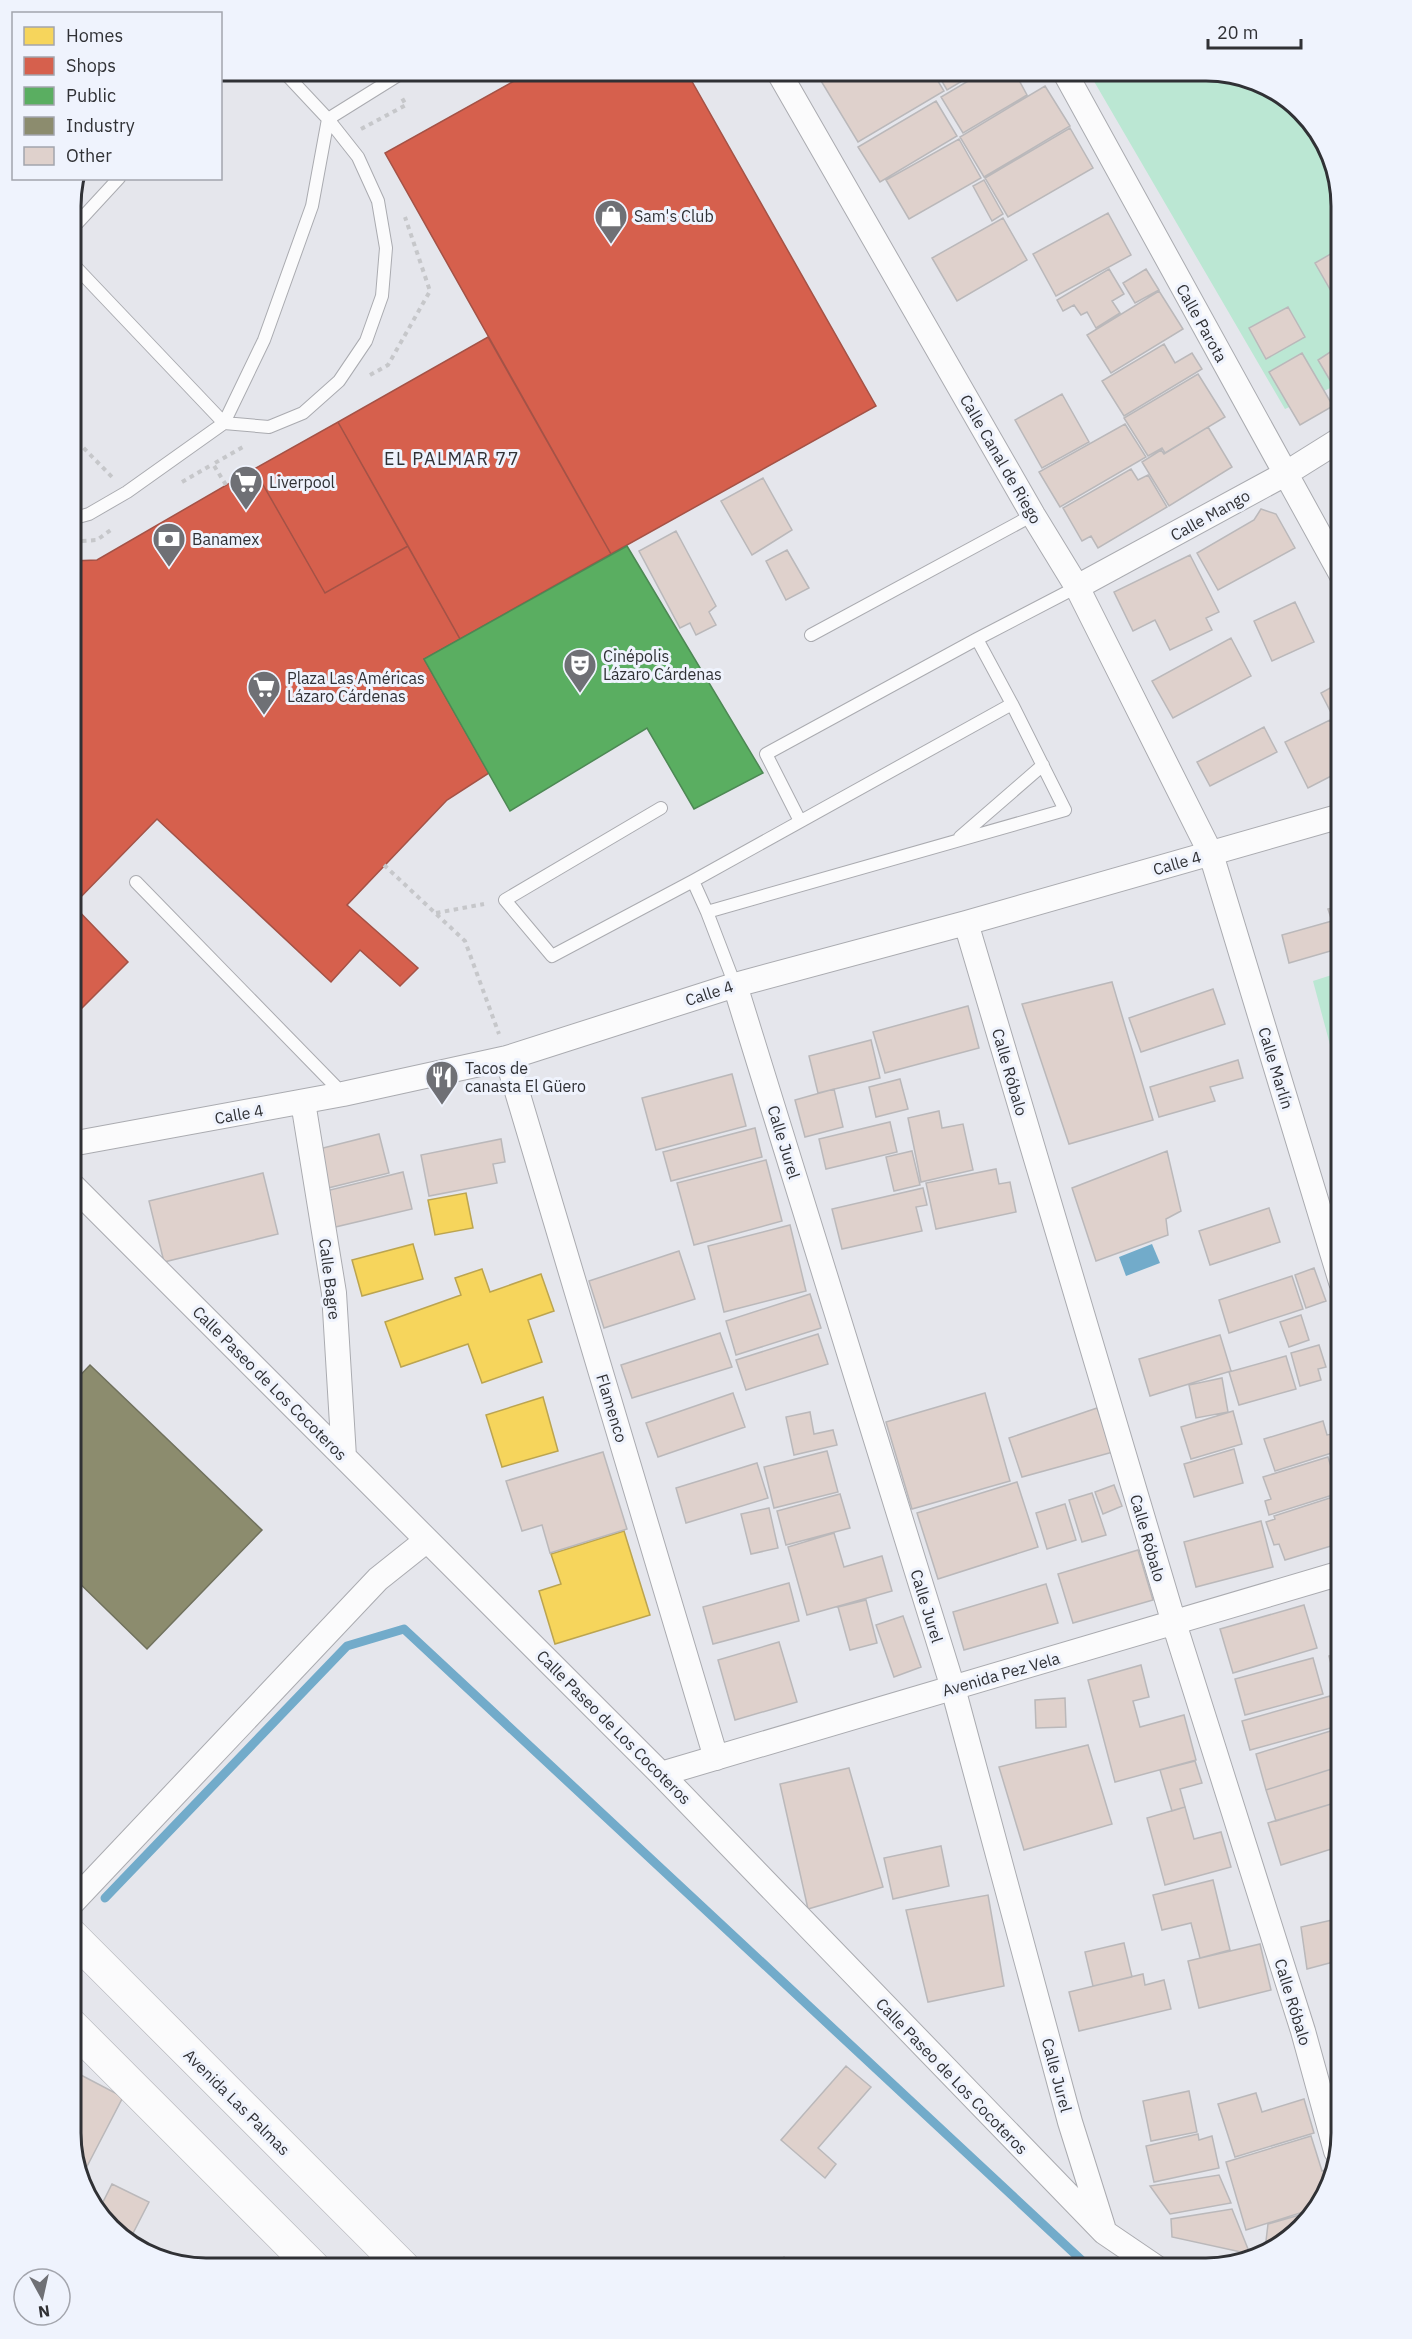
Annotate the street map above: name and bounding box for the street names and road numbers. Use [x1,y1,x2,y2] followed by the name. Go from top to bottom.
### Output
[1172,280,1232,366] street label: Calle Parota
[956,391,1046,527] street label: Calle Canal de Riego
[1167,485,1253,545] street label: Calle Mango
[1151,847,1203,879] street label: Calle 4
[682,976,736,1010] street label: Calle 4
[1254,1025,1298,1111] street label: Calle Marlín
[988,1026,1032,1118] street label: Calle Róbalo
[213,1100,265,1128] street label: Calle 4
[763,1103,805,1181] street label: Calle Jurel
[315,1237,345,1321] street label: Calle Bagre
[189,1302,351,1464] street label: Calle Paseo de Los Cocoteros
[592,1371,632,1445] street label: Flamenco
[1126,1492,1170,1584] street label: Calle Róbalo
[906,1567,948,1645] street label: Calle Jurel
[533,1646,695,1808] street label: Calle Paseo de Los Cocoteros
[940,1648,1063,1700] street label: Avenida Pez Vela
[1270,1956,1316,2048] street label: Calle Róbalo
[872,1994,1032,2158] street label: Calle Paseo de Los Cocoteros
[1038,2036,1076,2114] street label: Calle Jurel
[180,2045,294,2159] street label: Avenida Las Palmas

